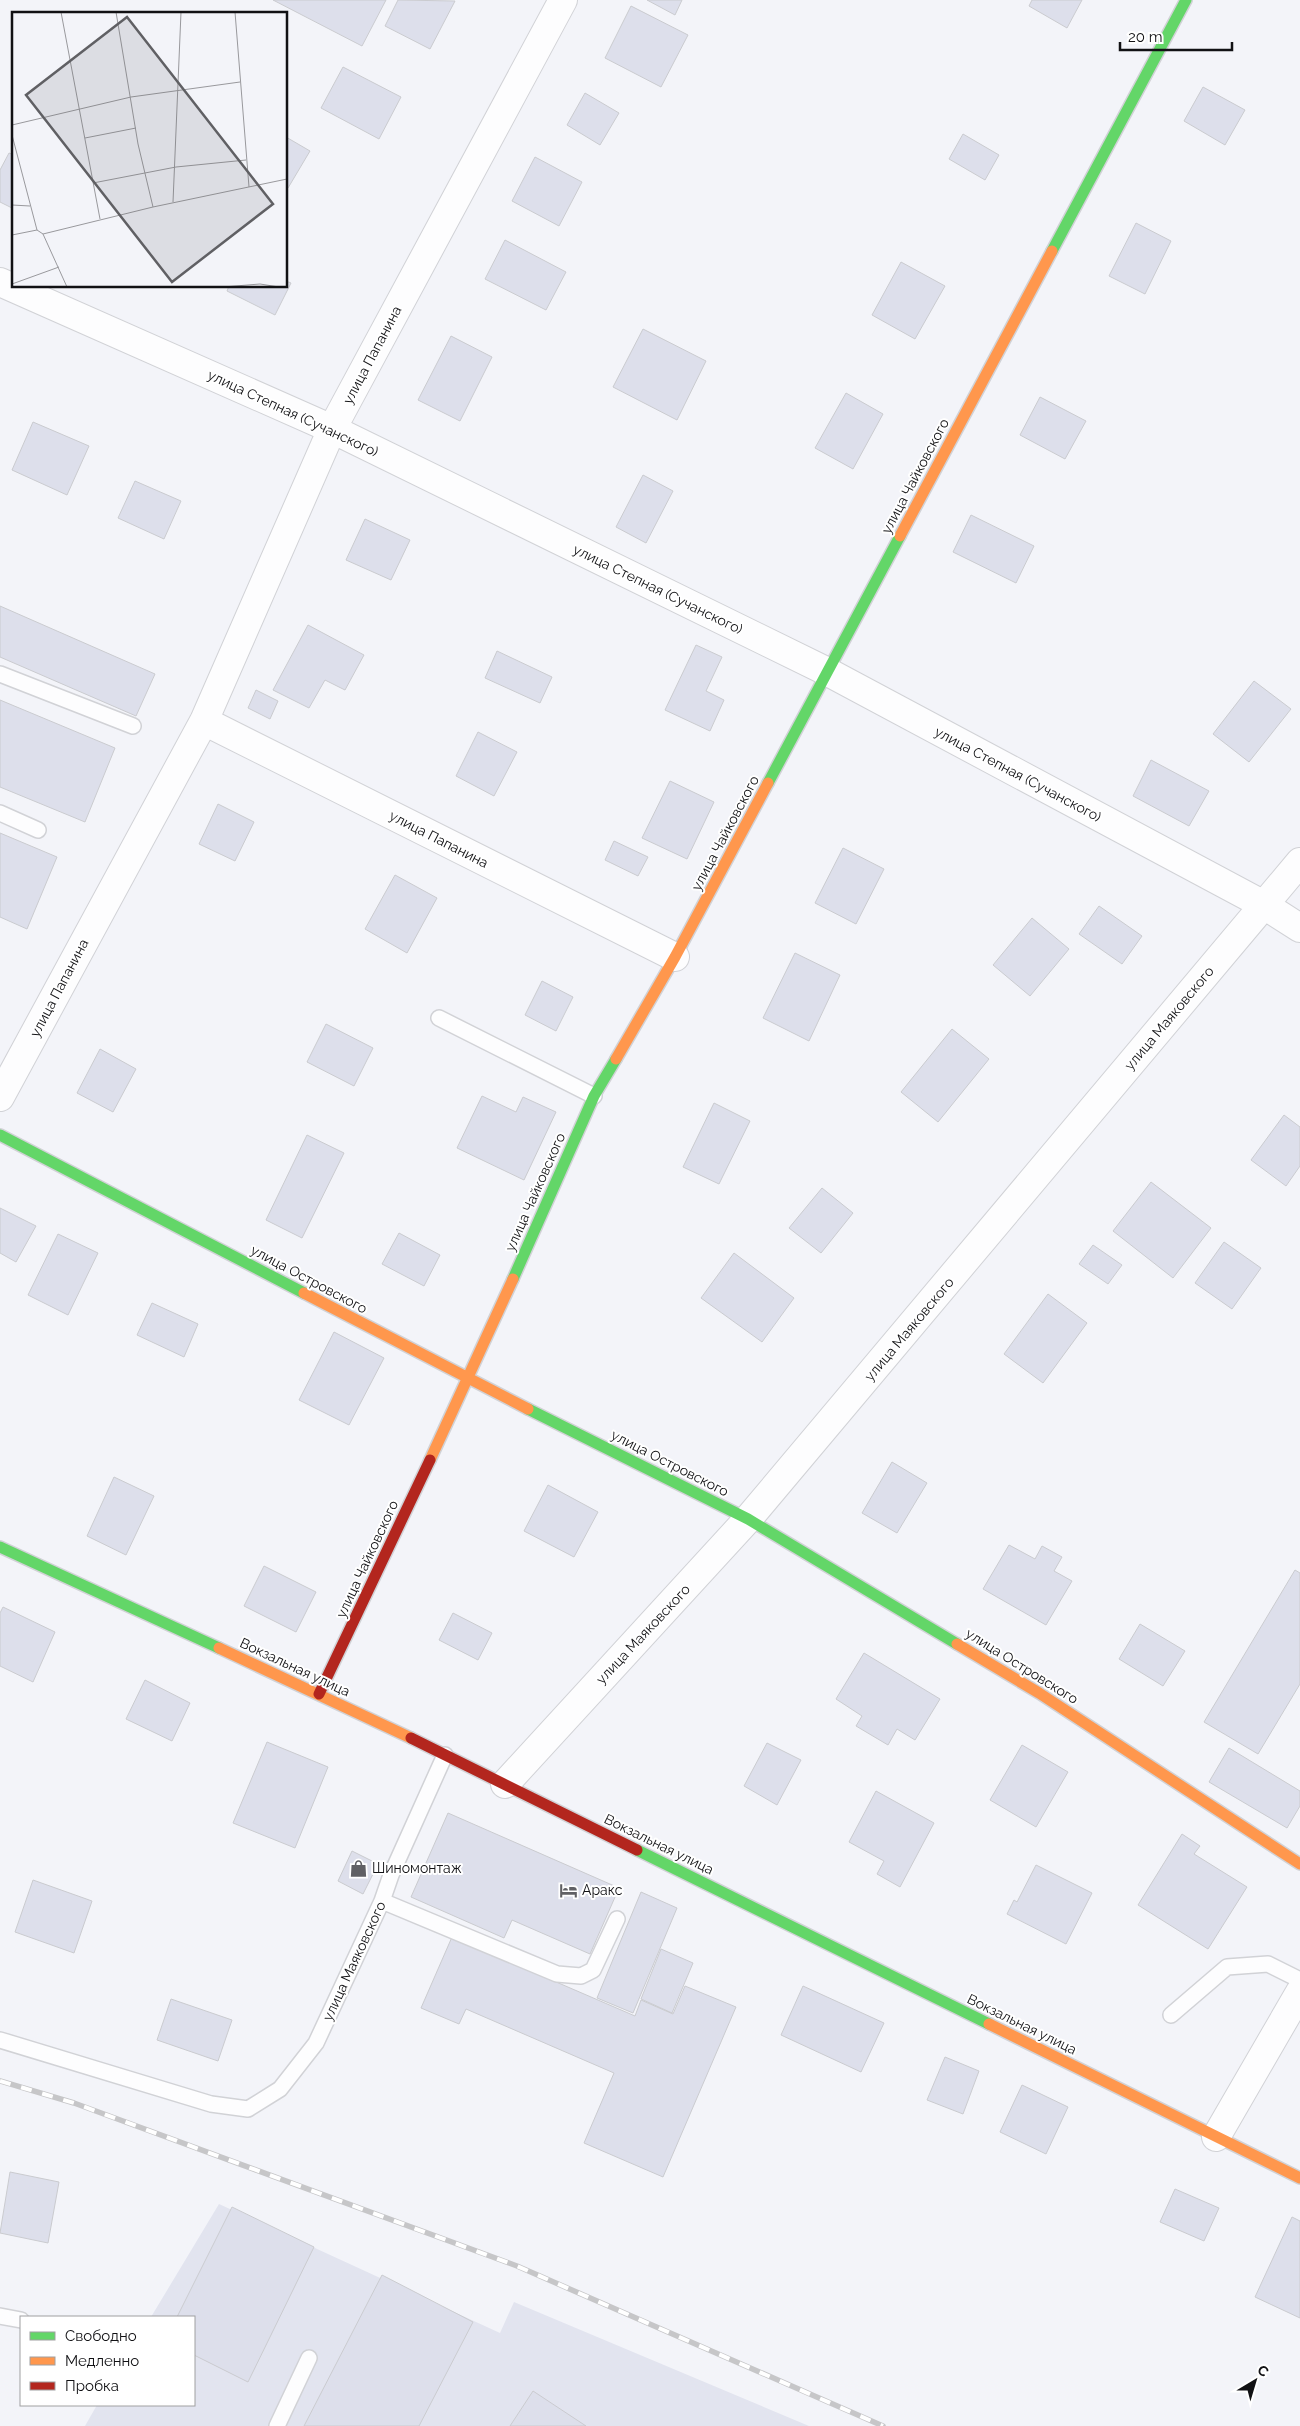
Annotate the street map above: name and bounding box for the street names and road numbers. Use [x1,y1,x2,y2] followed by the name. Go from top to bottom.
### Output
[339,303,405,407] street label: улица Папанина
[205,366,381,460] street label: улица Степная (Сучанского)
[878,416,952,536] street label: улица Чайковского
[571,541,745,637] street label: улица Степная (Сучанского)
[932,723,1104,825] street label: улица Степная (Сучанского)
[688,773,762,893] street label: улица Чайковского
[387,807,491,871] street label: улица Папанина
[26,936,92,1040] street label: улица Папанина
[1121,963,1217,1073] street label: улица Маяковского
[502,1130,568,1254] street label: улица Чайковского
[248,1242,370,1316] street label: улица Островского
[861,1274,957,1384] street label: улица Маяковского
[609,1426,731,1500] street label: улица Островского
[333,1498,401,1620] street label: улица Чайковского
[593,1581,693,1687] street label: улица Маяковского
[963,1625,1081,1707] street label: улица Островского
[237,1634,353,1700] street label: Вокзальная улица
[602,1811,716,1877] street label: Вокзальная улица
[319,1899,389,2023] street label: улица Маяковского
[965,1991,1079,2057] street label: Вокзальная улица

